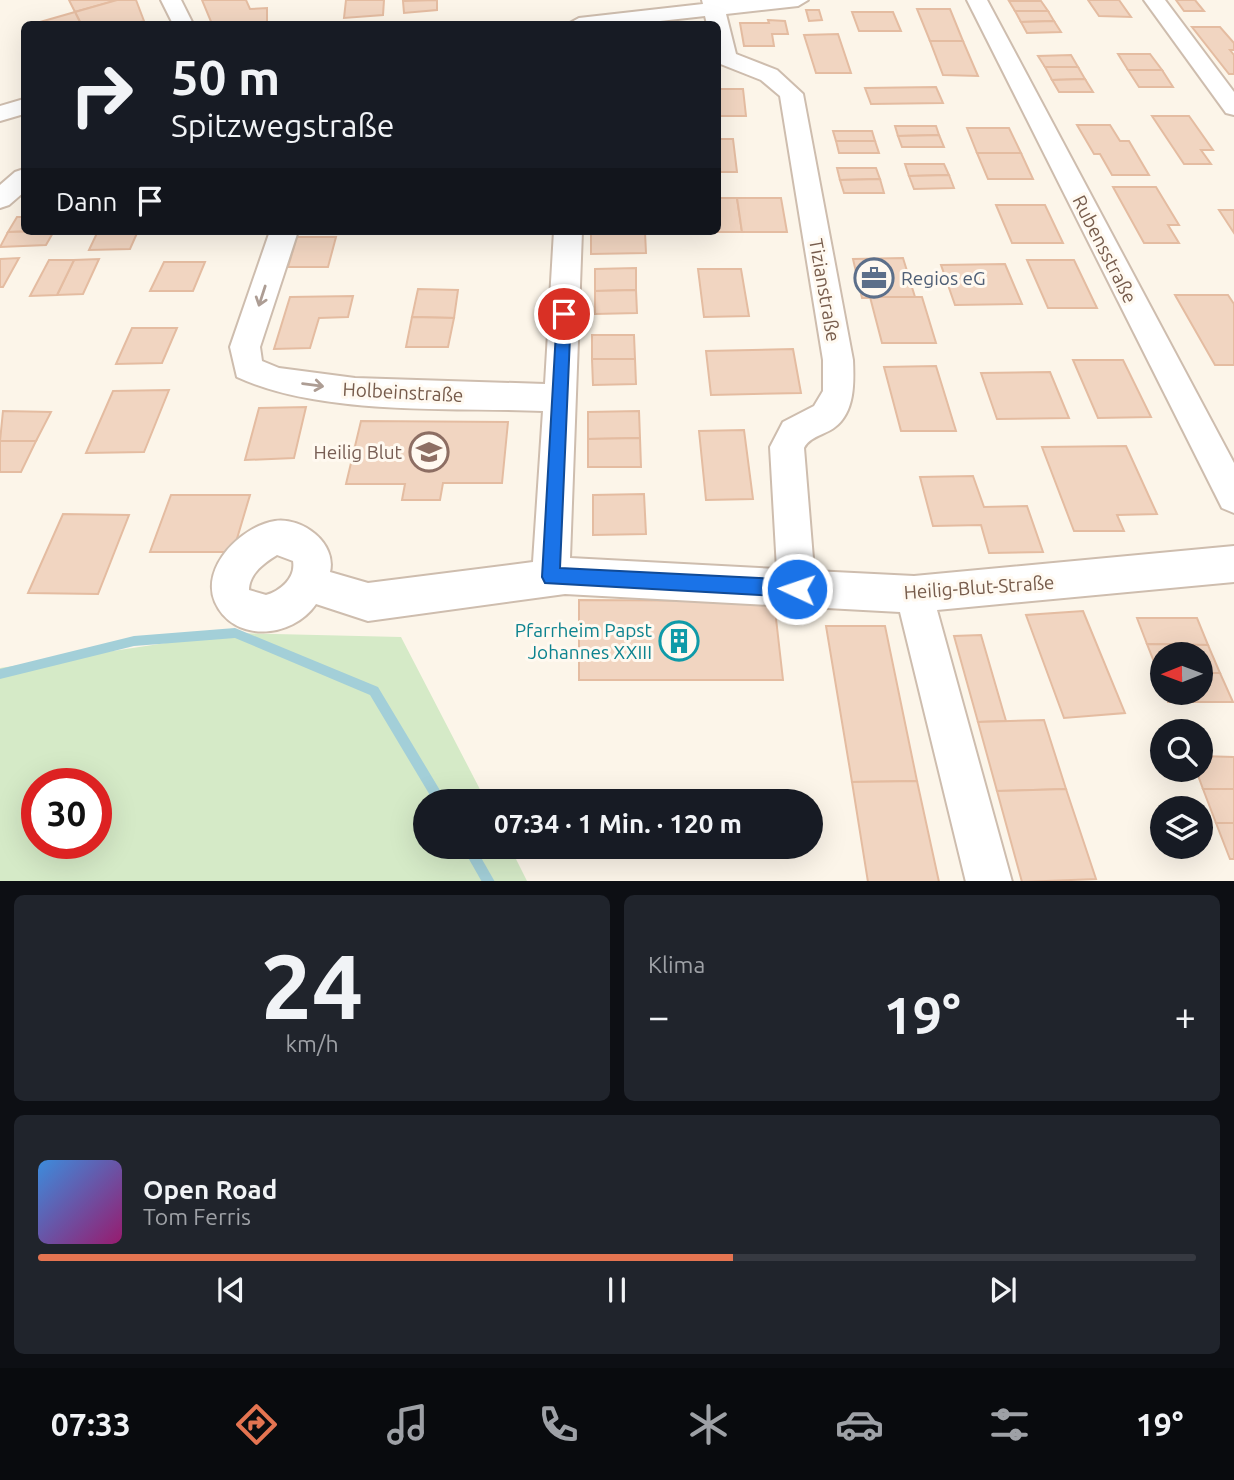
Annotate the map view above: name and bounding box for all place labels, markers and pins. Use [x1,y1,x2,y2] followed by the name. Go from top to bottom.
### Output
[853,257,895,299] office icon: Regios eG
[901,267,986,289] place label: Regios eG
[534,284,594,344] pin
[408,431,450,473] school or university icon: Heilig Blut
[313,441,403,463] place label: Heilig Blut
[515,619,653,663] place label: Pfarrheim Papst Johannes XXIII
[658,620,700,662] building icon: Pfarrheim Papst Johannes XXIII

